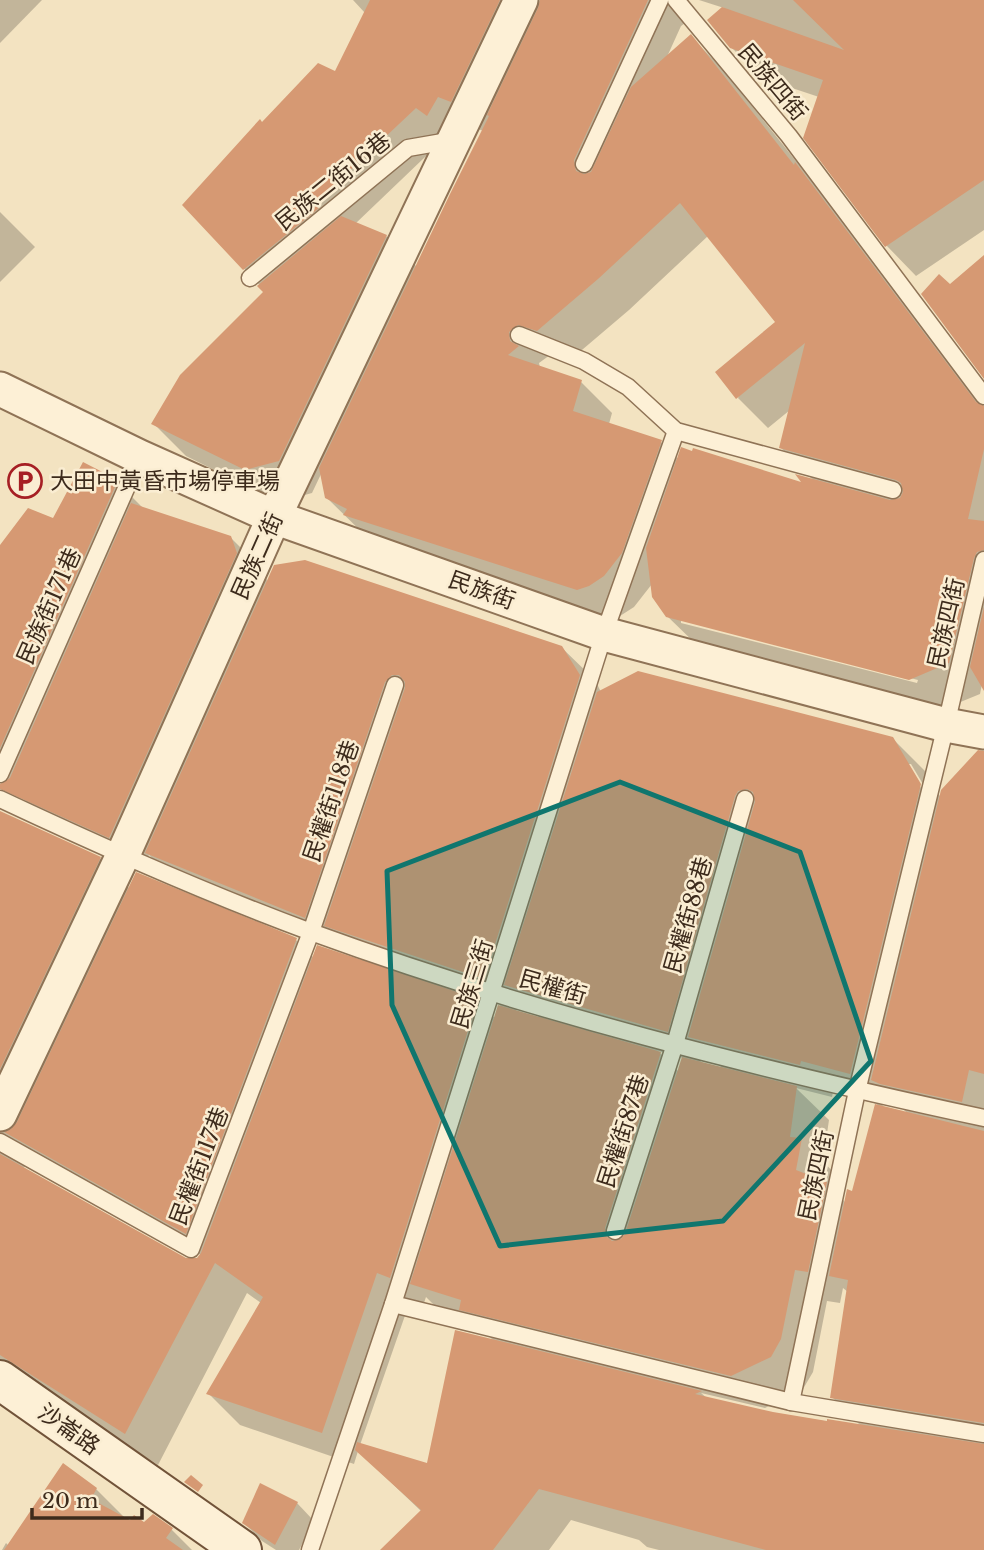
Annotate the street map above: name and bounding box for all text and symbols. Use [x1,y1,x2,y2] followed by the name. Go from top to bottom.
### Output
[733,38,813,126] street label: 民族四街
[270,126,396,236] street label: 民族二街16巷
[6,462,44,500] parking icon: 大田中黃昏市場停車場
[50,467,280,495] place label: 大田中黃昏市場停車場
[226,508,288,604] street label: 民族二街
[11,544,87,668] street label: 民族街171巷
[445,565,519,615] street label: 民族街
[922,575,970,671] street label: 民族四街
[297,737,365,865] street label: 民權街118巷
[658,854,718,976] street label: 民權街88巷
[445,936,499,1032] street label: 民族三街
[516,964,590,1010] street label: 民權街
[592,1071,654,1191] street label: 民權街87巷
[164,1103,234,1229] street label: 民權街117巷
[793,1127,839,1223] street label: 民族四街
[33,1398,105,1460] street label: 沙崙路
[32,1476,142,1520] scale bar
[42,1488,99,1514] text: 20 m

